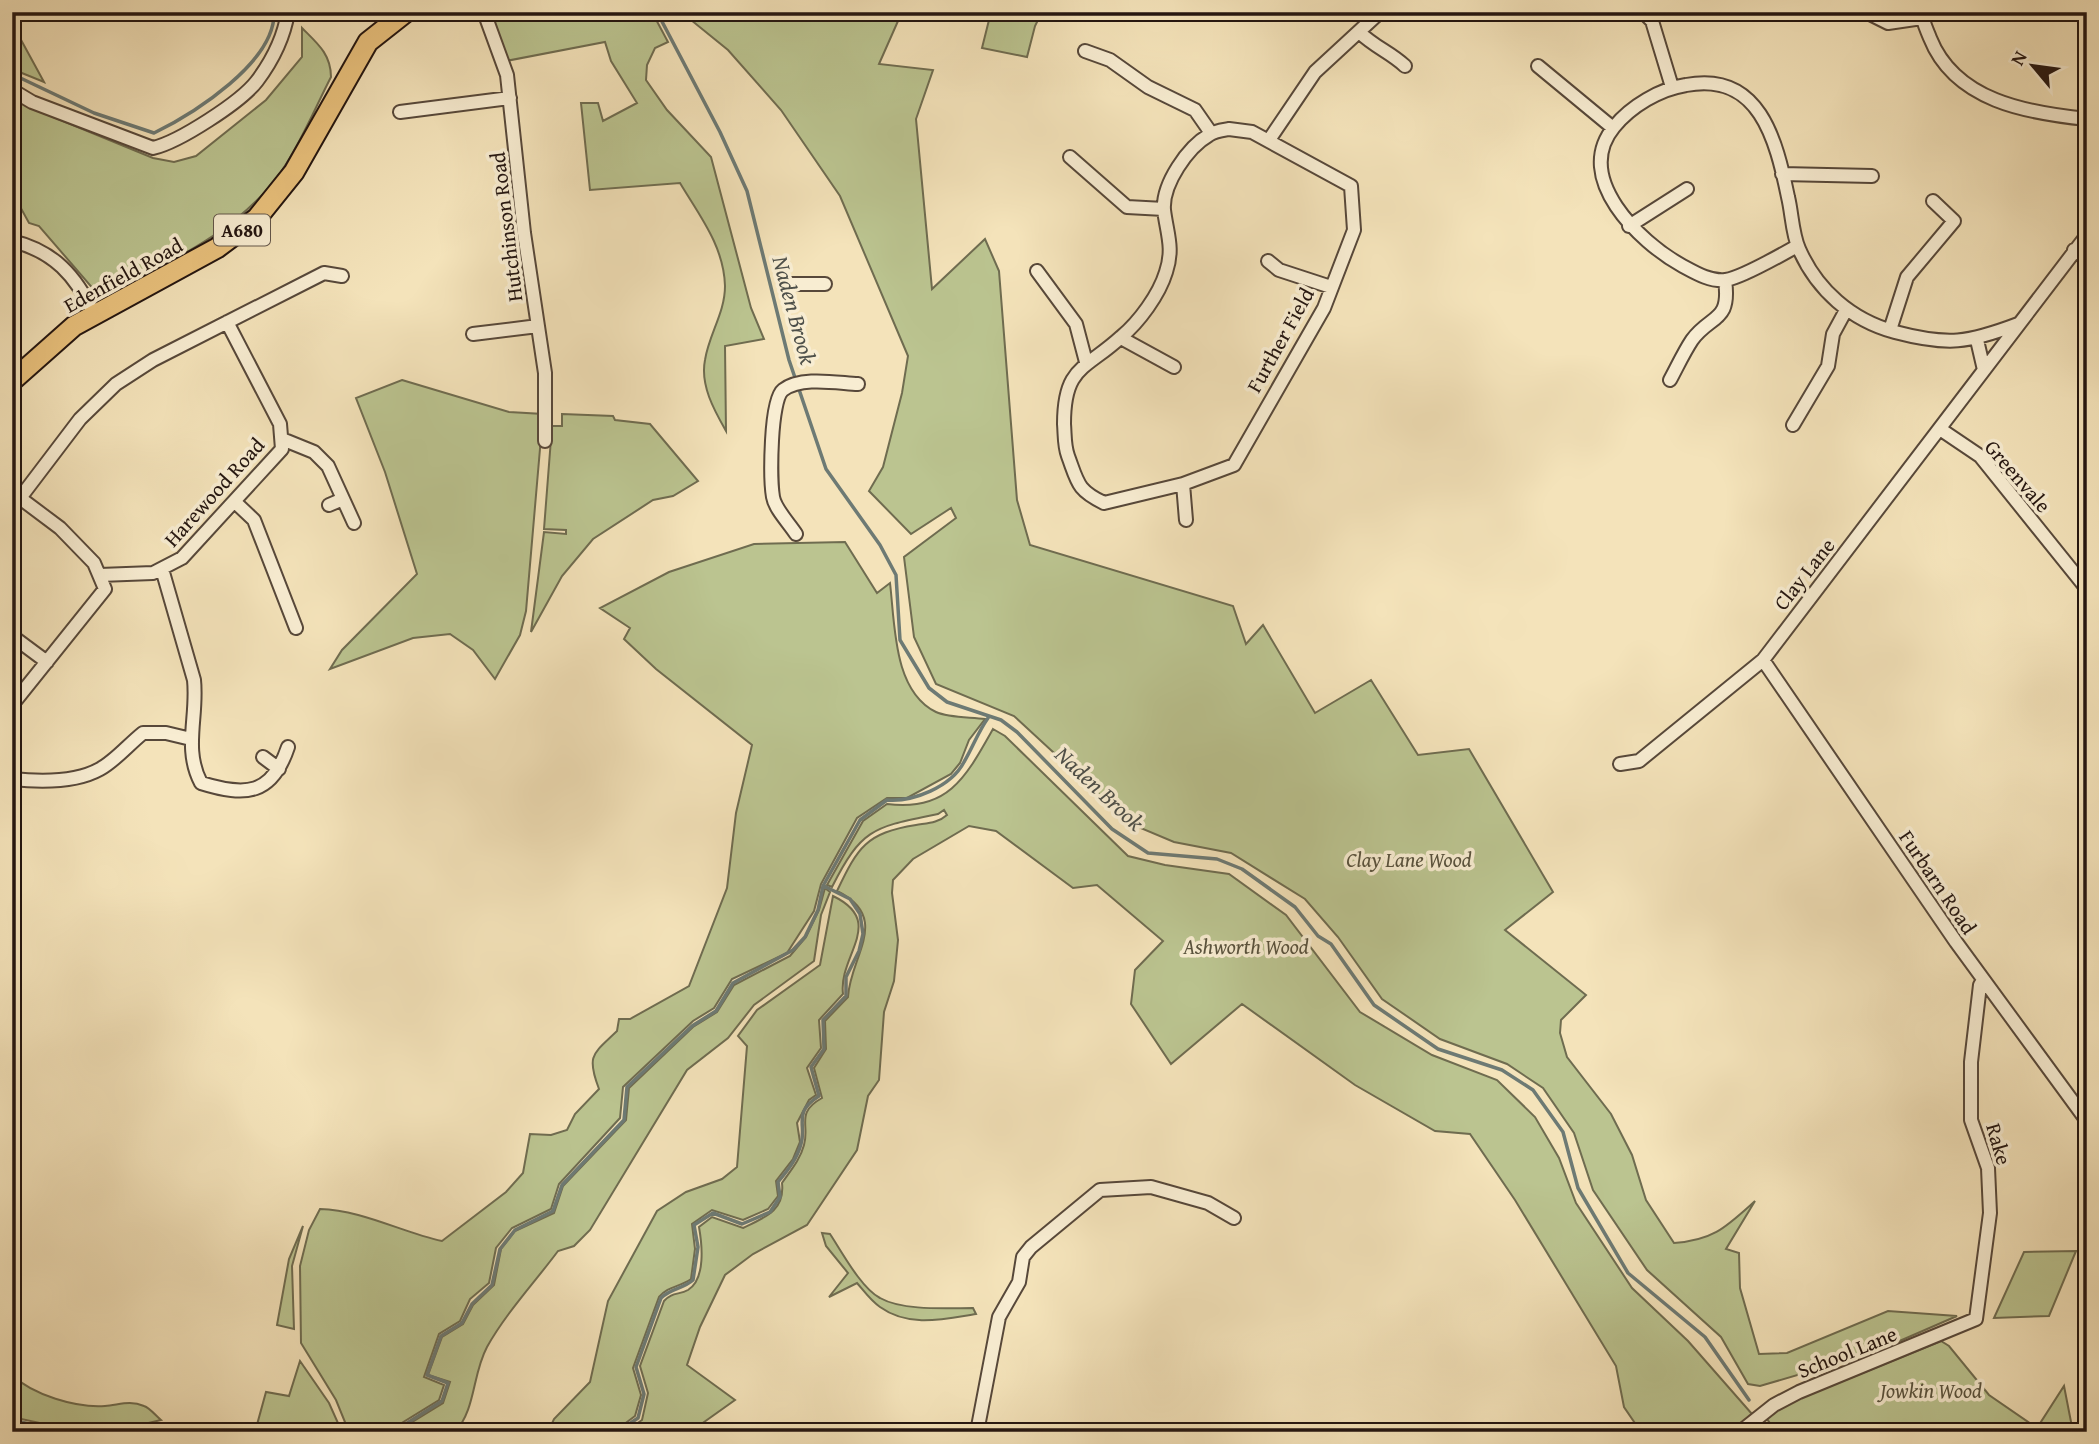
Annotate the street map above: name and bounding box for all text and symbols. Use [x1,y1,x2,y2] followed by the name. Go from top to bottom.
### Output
[1997,32,2068,102] north arrow
[2003,45,2034,70] text: N
[481,150,531,304] street label: Hutchinson Road
[214,214,270,246] road number: A680
[58,229,189,320] street label: Edenfield Road
[764,251,825,369] water label: Naden Brook
[1238,281,1322,398] street label: Further Field
[156,430,272,554] street label: Harewood Road
[1977,433,2059,519] street label: Greenvale
[1766,531,1842,617] street label: Clay Lane
[1047,737,1152,838] water label: Naden Brook
[1892,824,1985,941] street label: Furbarn Road
[1346,844,1472,875] park label: Clay Lane Wood
[1182,931,1309,962] park label: Ashworth Wood
[1978,1119,2020,1169] street label: Rake
[1793,1318,1902,1386] street label: School Lane
[1877,1375,1982,1406] park label: Jowkin Wood

